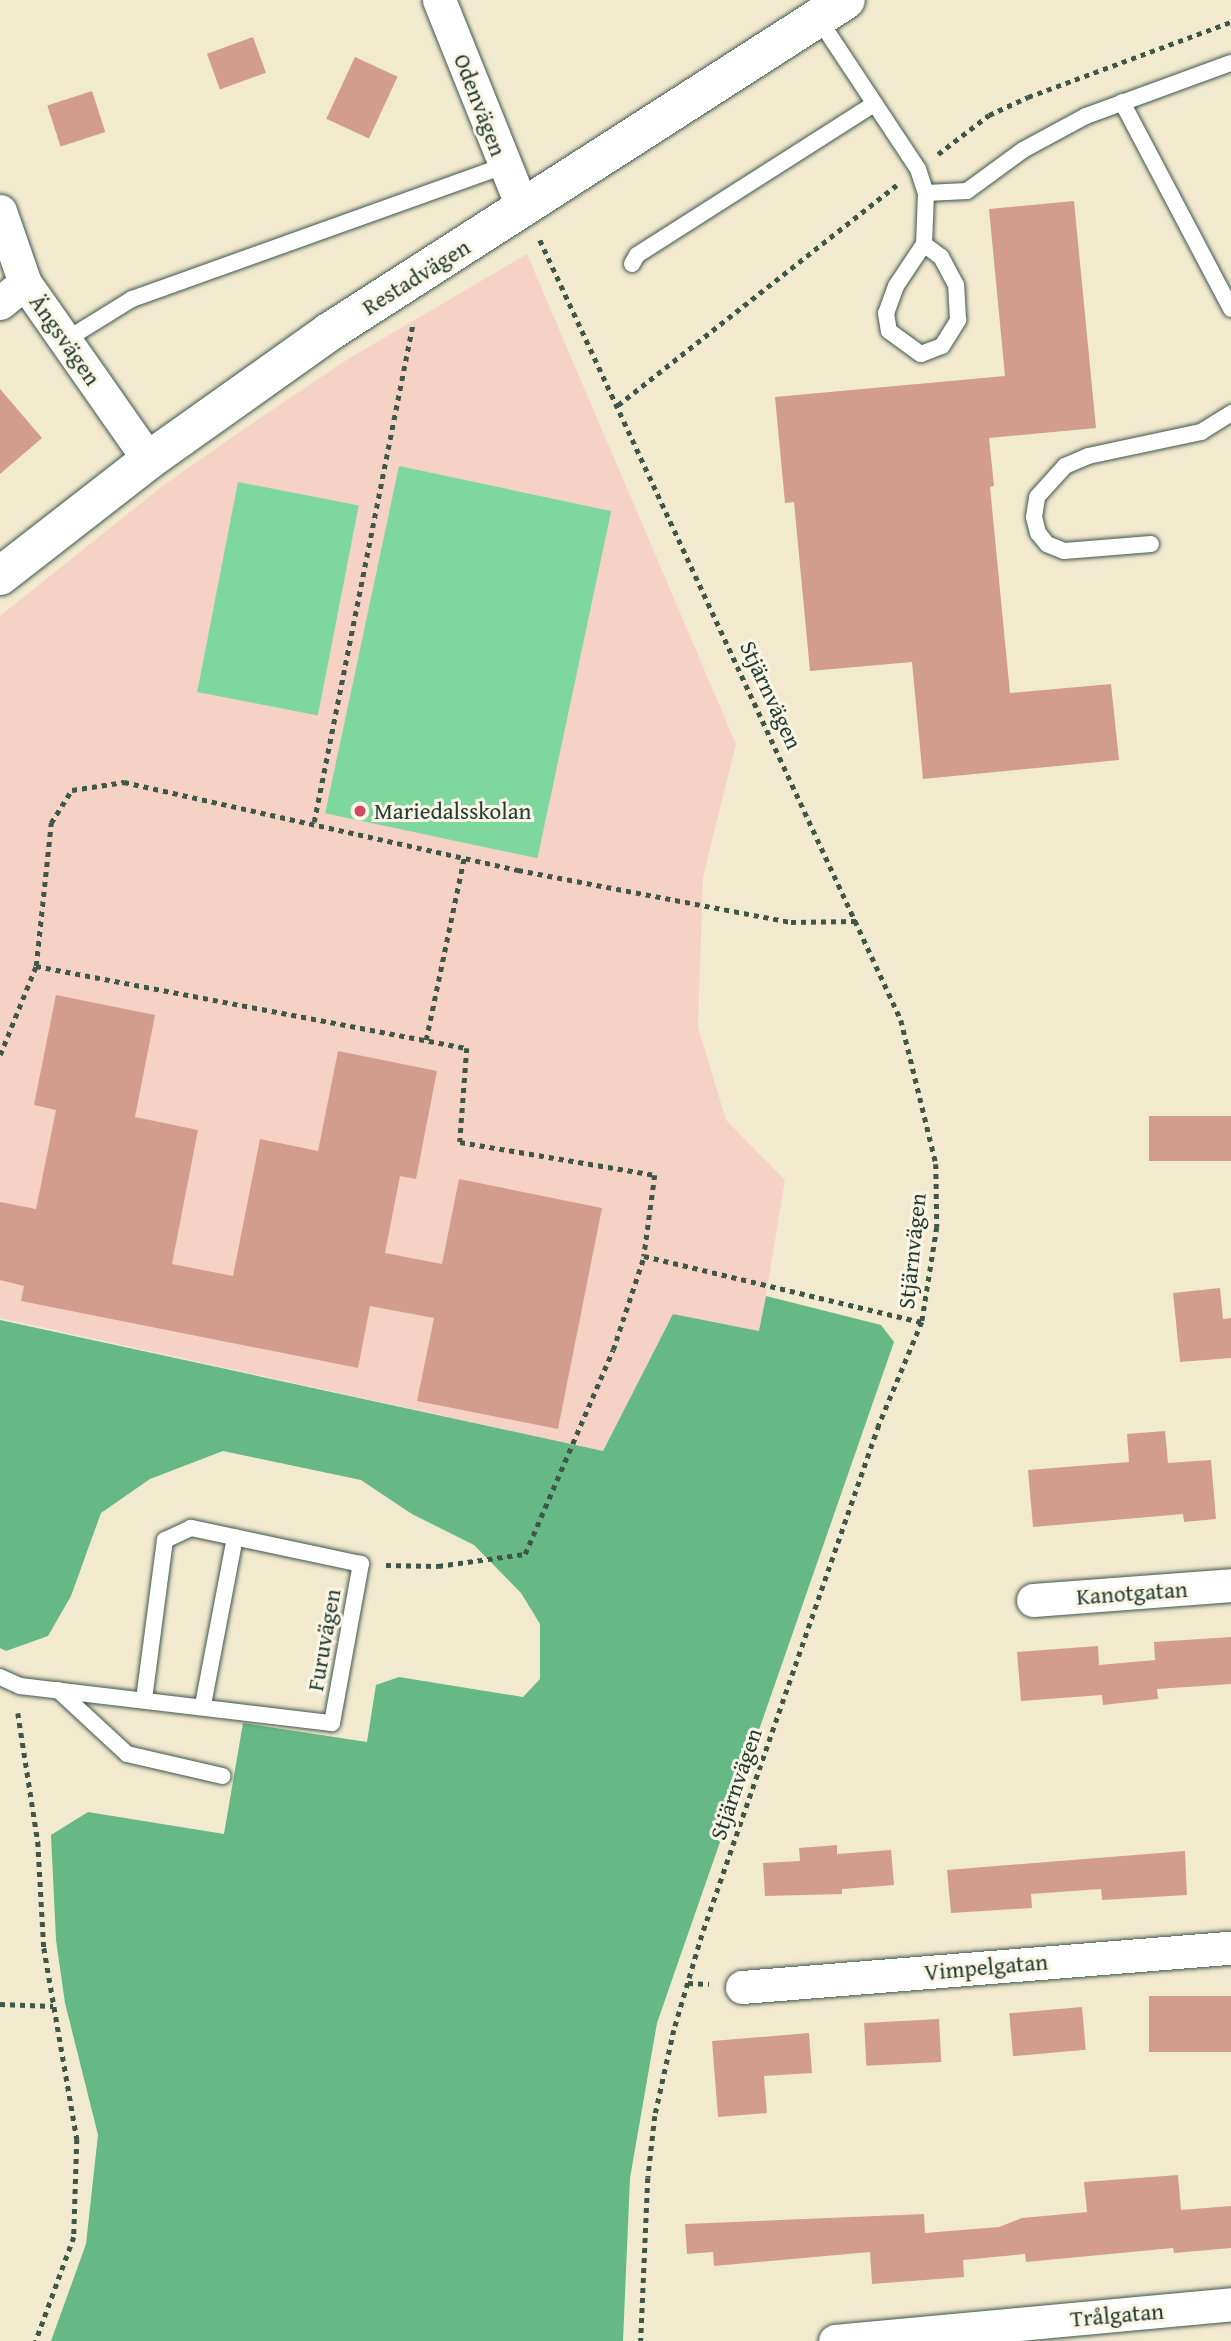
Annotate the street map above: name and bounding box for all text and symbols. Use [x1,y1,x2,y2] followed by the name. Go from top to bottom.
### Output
[448,50,512,160] street label: Odenvägen
[357,233,475,321] street label: Restadvägen
[24,289,106,391] street label: Ängsvägen
[734,636,808,754] street label: Stjärnvägen
[374,797,532,825] place label: Mariedalsskolan
[352,803,368,819] marker: Mariedalsskolan
[892,1192,932,1310] street label: Stjärnvägen
[1075,1575,1189,1611] street label: Kanotgatan
[301,1587,347,1693] street label: Furuvägen
[704,1725,768,1843] street label: Stjärnvägen
[923,1948,1049,1986] street label: Vimpelgatan
[1069,2297,1165,2333] street label: Trålgatan

